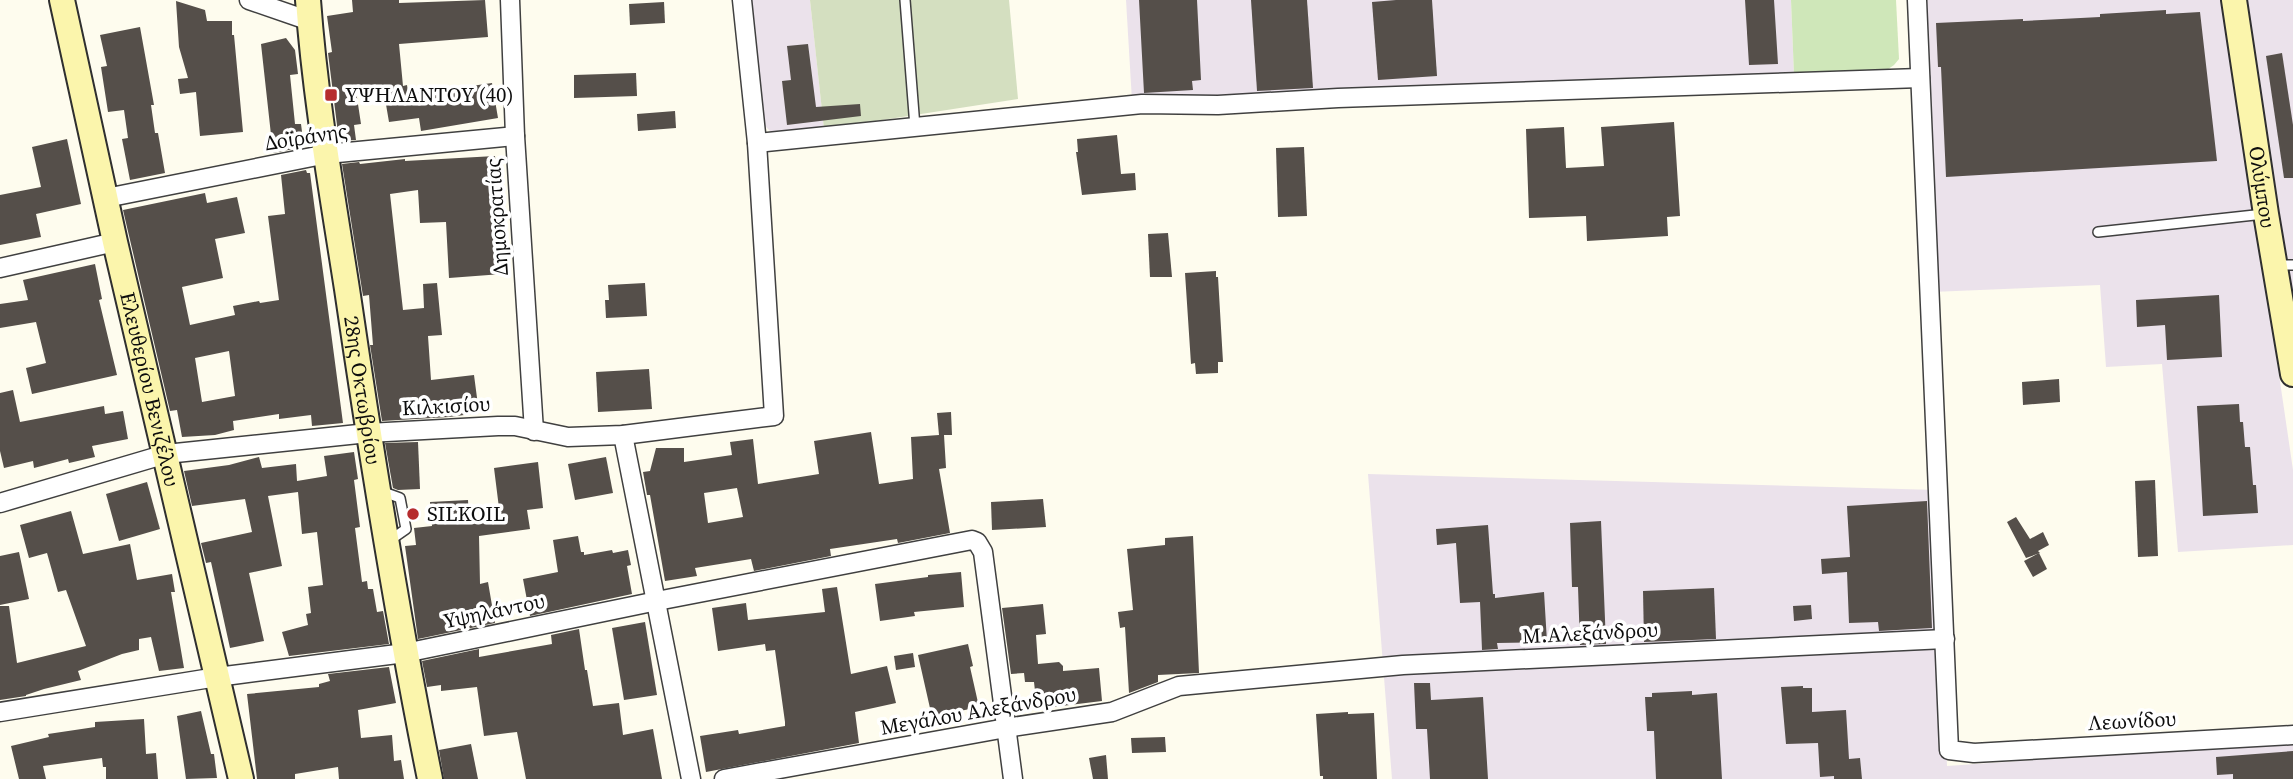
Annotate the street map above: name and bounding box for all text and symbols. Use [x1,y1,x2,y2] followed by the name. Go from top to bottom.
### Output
[345,80,514,109] place label: ΥΨΗΛΑΝΤΟΥ (40)
[323,87,339,103] marker: ΥΨΗΛΑΝΤΟΥ (40)
[262,116,349,157] street label: Δοϊράνης
[2242,144,2283,230] street label: Ολύμπου
[478,157,515,277] street label: Δημοκρατίας
[113,289,187,489] street label: Ελευθερίου Βενιζέλου
[337,314,389,466] street label: 28ης Οκτωβρίου
[401,389,491,422] street label: Κιλκισίου
[427,499,505,528] place label: SILKOIL
[405,506,421,522] marker: SILKOIL
[440,586,547,635] street label: Υψηλάντου
[1521,614,1658,651] street label: Μ.Αλεξάνδρου
[878,679,1078,742] street label: Μεγάλου Αλεξάνδρου
[2087,704,2177,737] street label: Λεωνίδου

